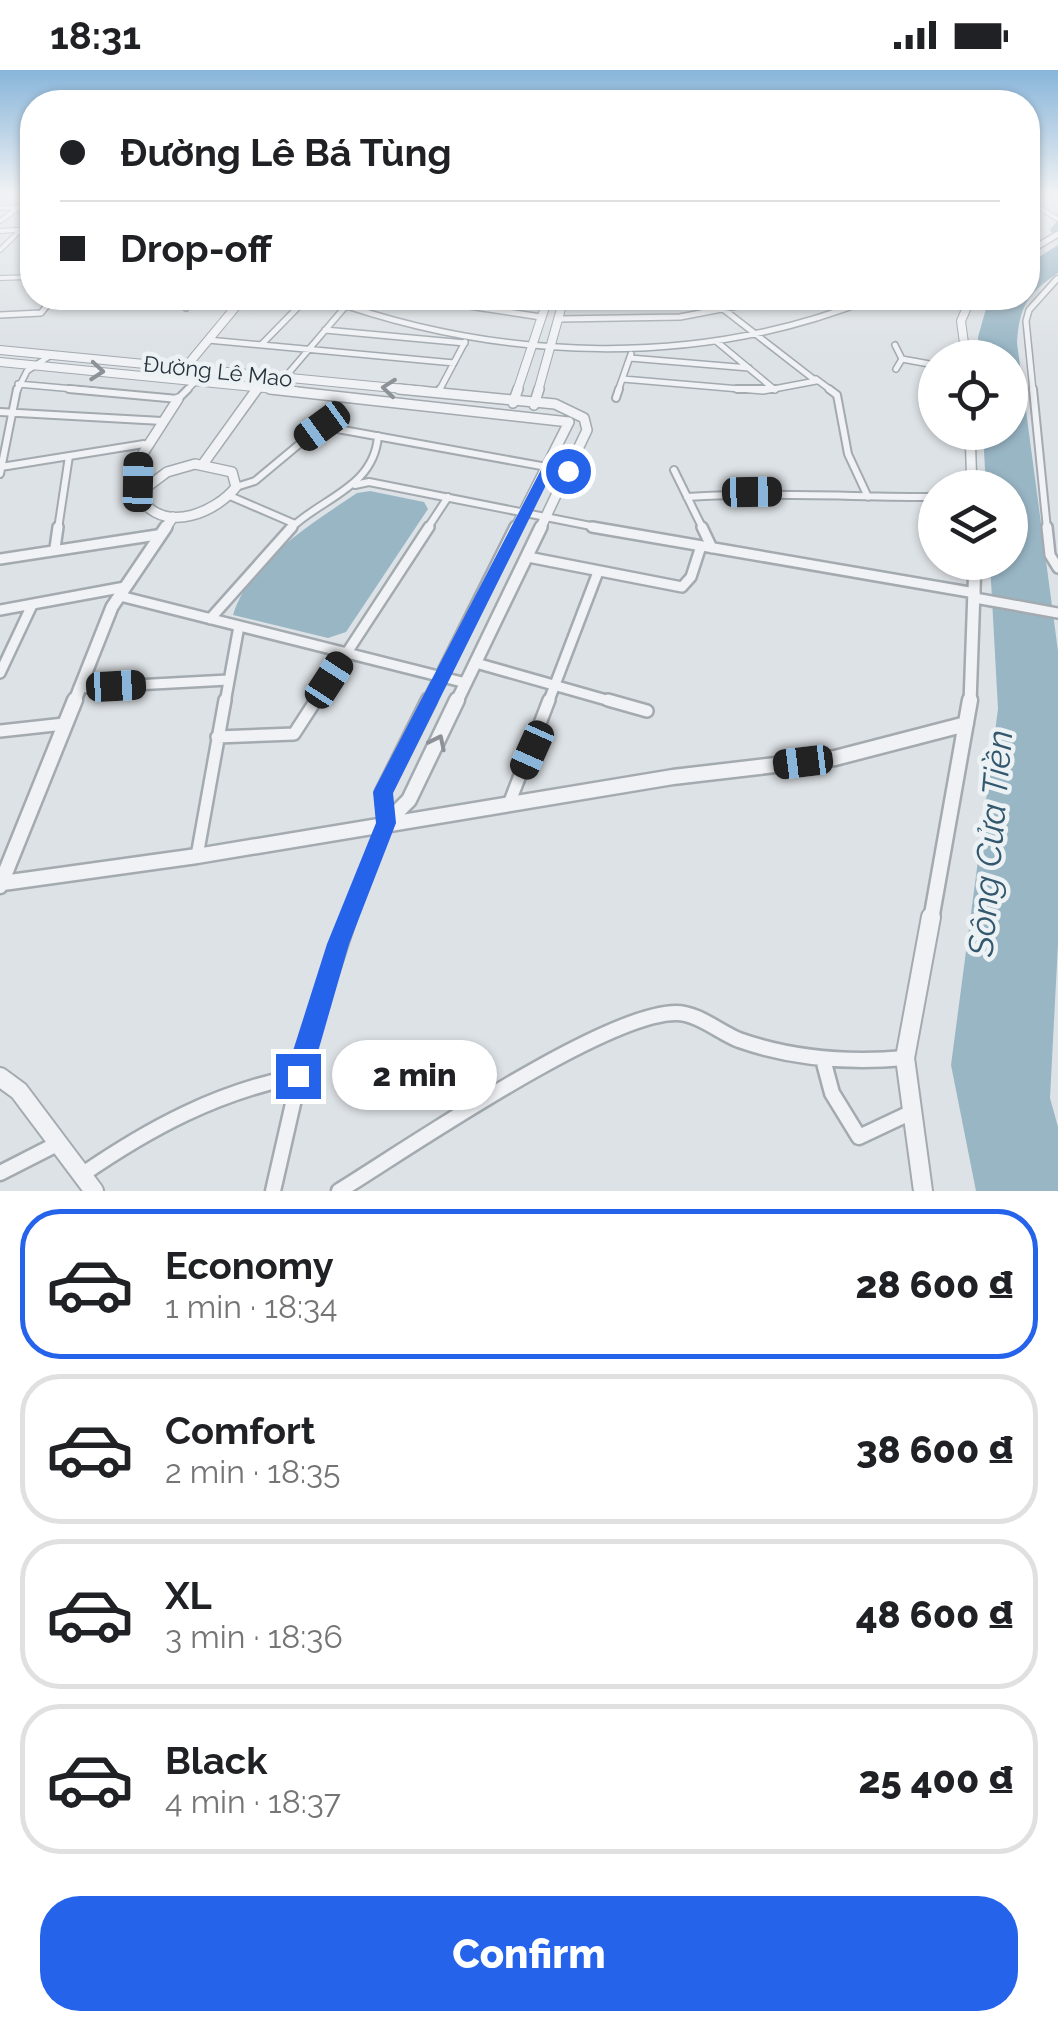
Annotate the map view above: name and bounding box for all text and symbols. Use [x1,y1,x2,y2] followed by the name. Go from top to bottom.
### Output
[50,13,141,58] text: 18:31
[120,130,452,175] text: Đường Lê Bá Tùng
[120,226,272,271] text: Drop-off
[918,340,1028,580] map controls
[918,340,1028,450] button: locate
[142,350,294,392] street label: Đường Lê Mao
[89,360,105,382] one-way arrow
[380,378,396,399] one-way arrow
[289,396,355,456] car
[546,449,591,494] route start
[122,452,154,512] car
[918,470,1028,580] button: layers
[722,476,782,508] car
[300,647,358,713] car
[85,669,147,703] car
[506,716,558,784] car
[960,728,1020,959] water label: Sông Cửa Tiền
[425,734,445,752] one-way arrow
[771,743,835,781] car
[333,1041,498,1111] callout: 2 min
[276,1054,321,1099] route end
[372,1056,457,1093] text: 2 min
[45,1239,135,1329] icon: car
[165,1243,334,1288] text: Economy
[856,1262,1013,1307] text: 28 600 ₫
[165,1288,338,1325] text: 1 min · 18:34
[45,1404,135,1494] icon: car
[165,1408,315,1453] text: Comfort
[856,1427,1013,1472] text: 38 600 ₫
[165,1453,340,1490] text: 2 min · 18:35
[45,1569,135,1659] icon: car
[165,1573,212,1618] text: XL
[856,1592,1013,1637] text: 48 600 ₫
[165,1618,343,1655] text: 3 min · 18:36
[45,1734,135,1824] icon: car
[165,1738,267,1783] text: Black
[859,1757,1013,1802] text: 25 400 ₫
[165,1783,341,1820] text: 4 min · 18:37
[40,1896,1018,2011] button: Confirm

